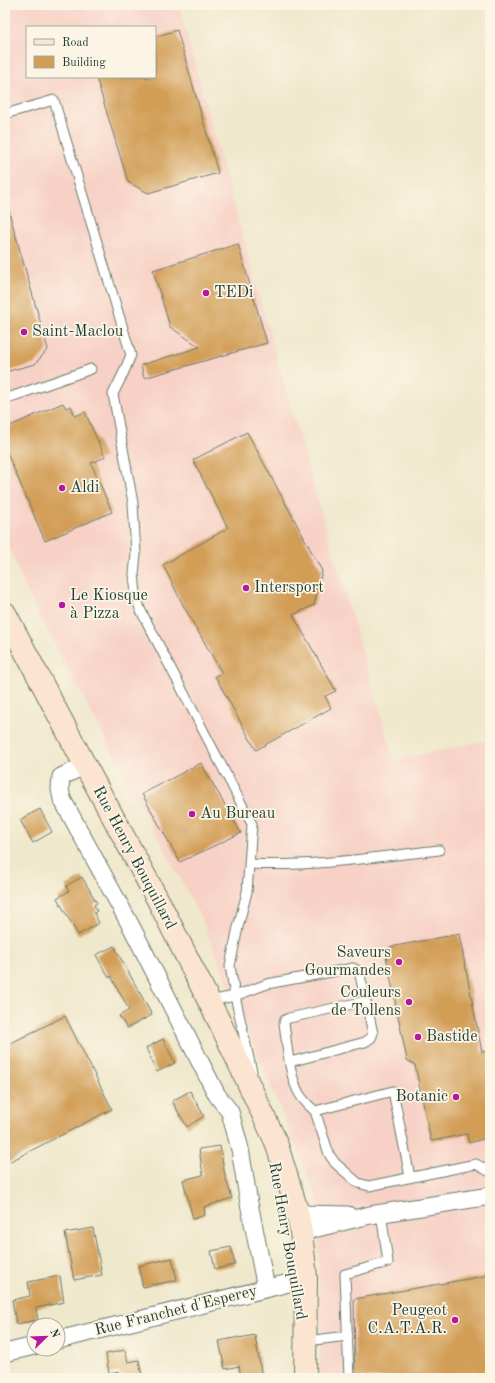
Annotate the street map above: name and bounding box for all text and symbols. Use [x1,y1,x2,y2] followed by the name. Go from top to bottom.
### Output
[26,26,156,78] legend
[62,37,89,49] text: Road
[62,57,106,69] text: Building
[214,285,253,301] place label: TEDi
[201,288,211,298] marker: TEDi
[32,324,124,340] place label: Saint-Maclou
[19,327,29,337] marker: Saint-Maclou
[70,480,99,496] place label: Aldi
[57,483,67,493] marker: Aldi
[254,580,324,596] place label: Intersport
[241,583,251,593] marker: Intersport
[70,588,148,622] place label: Le Kiosque à Pizza
[57,600,67,610] marker: Le Kiosque à Pizza
[89,784,179,932] street label: Rue Henry Bouquillard
[200,806,276,822] place label: Au Bureau
[187,809,197,819] marker: Au Bureau
[305,945,391,979] place label: Saveurs Gourmandes
[394,957,404,967] marker: Saveurs Gourmandes
[331,985,401,1019] place label: Couleurs de Tollens
[404,997,414,1007] marker: Couleurs de Tollens
[426,1029,478,1045] place label: Bastide
[413,1032,423,1042] marker: Bastide
[396,1089,448,1105] place label: Botanic
[451,1092,461,1102] marker: Botanic
[265,1161,309,1321] street label: Rue Henry Bouquillard
[93,1283,260,1339] street label: Rue Franchet d'Esperey
[368,1303,447,1337] place label: Peugeot C.A.T.A.R.
[450,1315,460,1325] marker: Peugeot C.A.T.A.R.
[26,1317,66,1357] north arrow
[47,1328,61,1340] text: N

